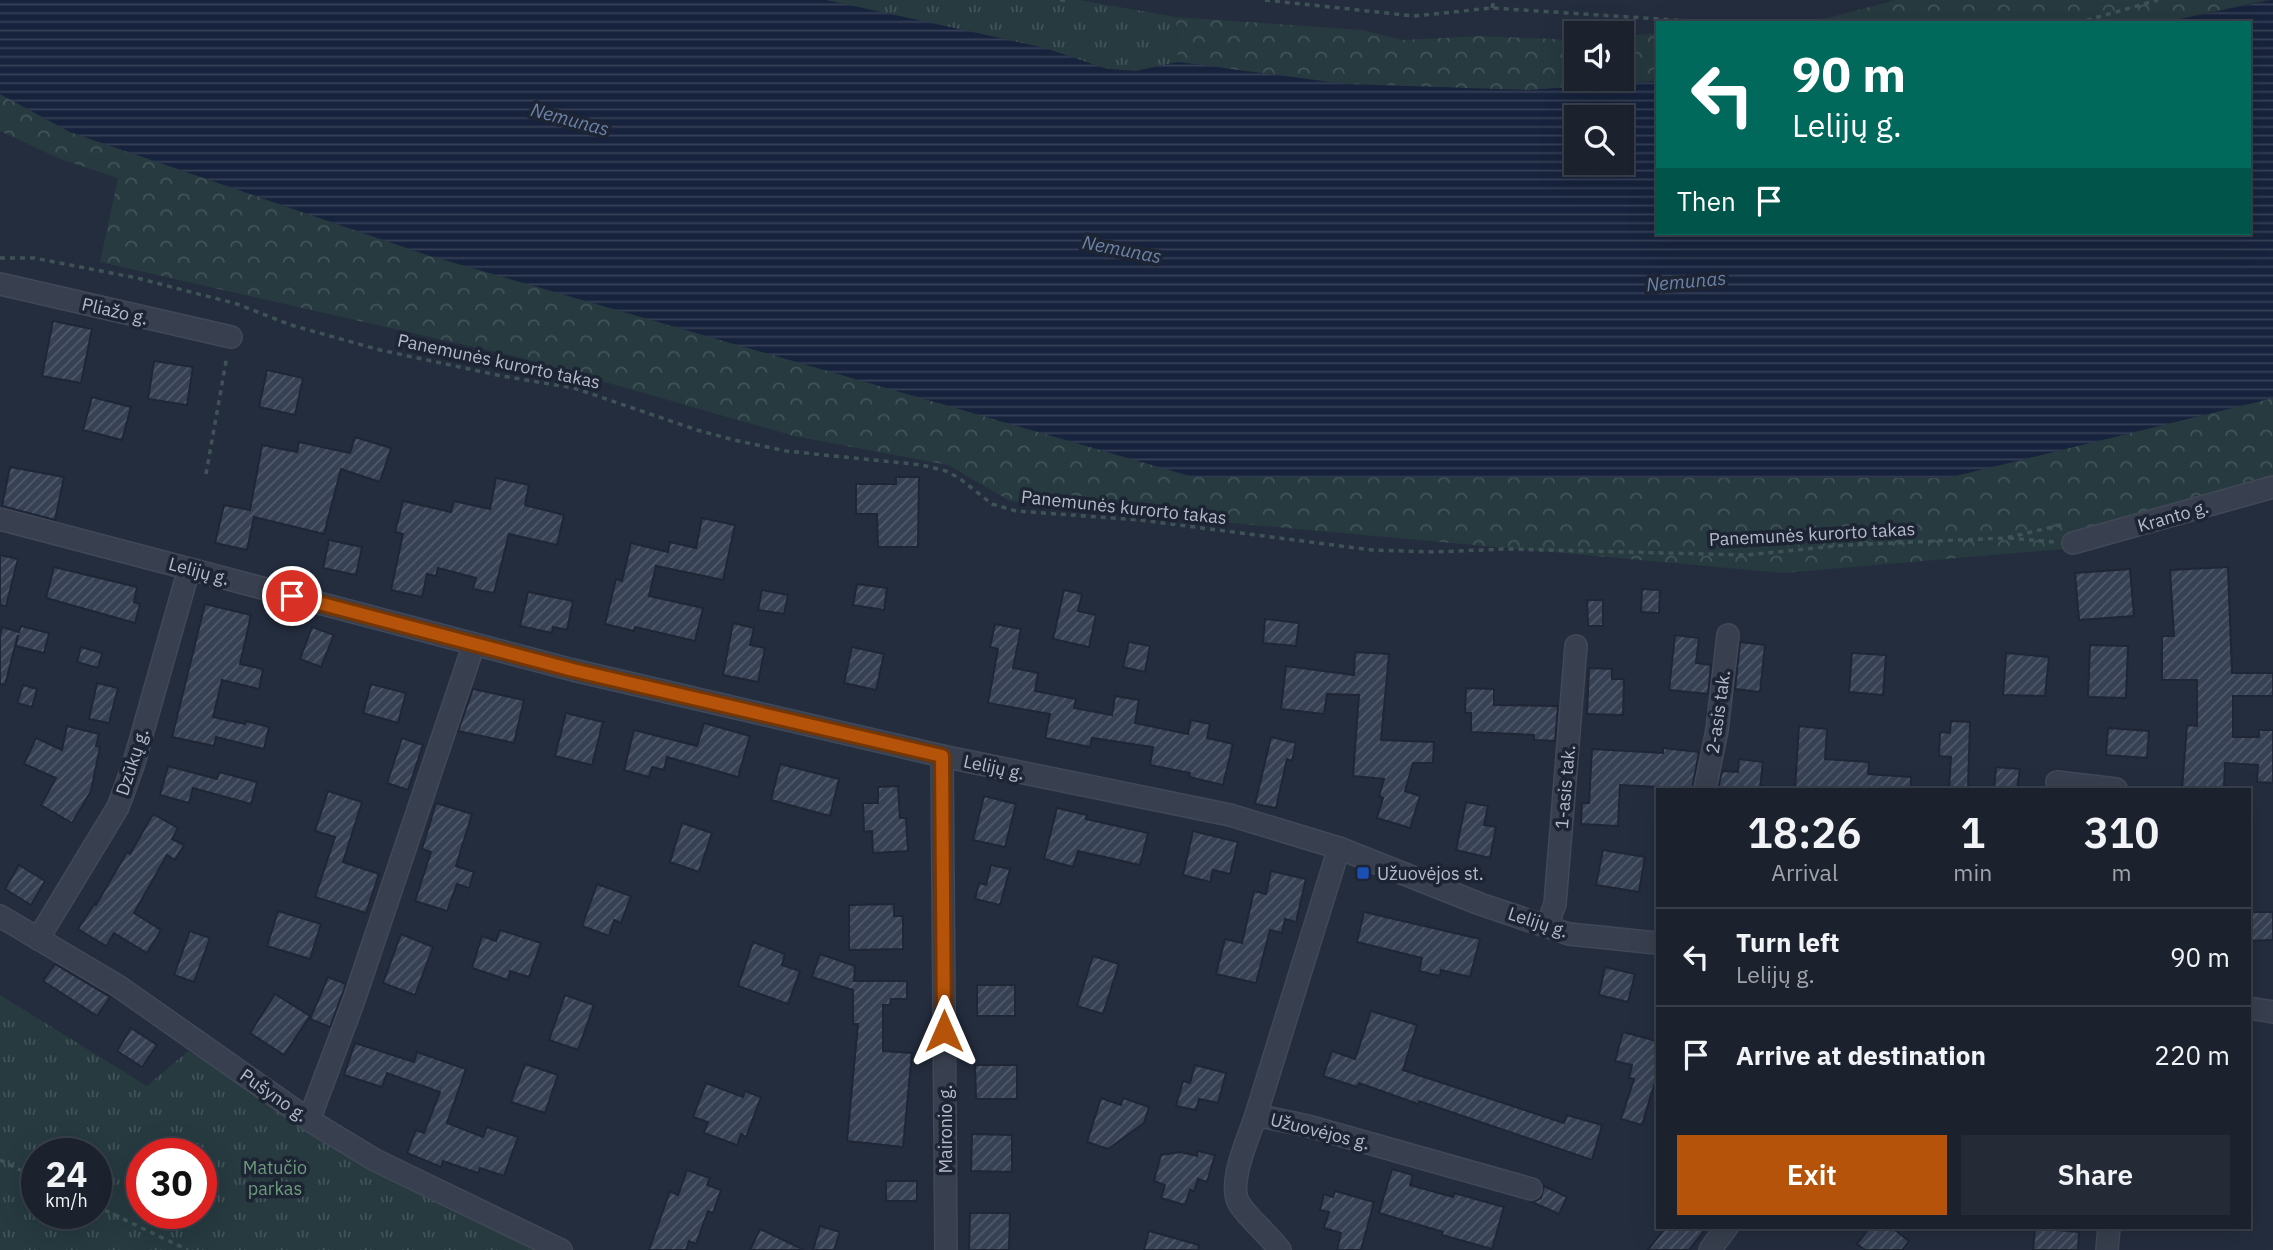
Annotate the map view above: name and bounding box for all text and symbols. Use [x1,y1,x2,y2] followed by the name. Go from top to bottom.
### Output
[1564,21,1634,175] map controls
[1564,21,1634,91] button: sound
[1792,42,1906,105] text: 90 m
[1677,49,1768,140] icon: left
[528,97,612,141] water label: Nemunas
[1792,104,1902,146] text: Lelijų g.
[1564,105,1634,175] button: search
[1750,182,1788,220] icon: arrive
[1677,184,1736,218] text: Then
[1080,230,1164,268] water label: Nemunas
[1645,266,1727,296] water label: Nemunas
[80,292,150,330] street label: Pliažo g.
[396,328,602,394] street label: Panemunės kurorto takas
[1020,485,1228,529] street label: Panemunės kurorto takas
[2135,495,2211,537] street label: Kranto g.
[1708,517,1916,551] street label: Panemunės kurorto takas
[166,552,232,590] street label: Lelijų g.
[262,566,322,626] pin
[273,577,311,615] icon: arrive
[1701,669,1735,755] street label: 2-asis tak.
[110,726,154,798] street label: Dzūkų g.
[1550,744,1580,830] street label: 1-asis tak.
[961,749,1027,785] street label: Lelijų g.
[1748,805,1862,860] text: 18:26
[1960,805,1985,860] text: 1
[2084,805,2159,860] text: 310
[1771,857,1838,887] text: Arrival
[1953,857,1992,887] text: min
[2112,857,2132,887] text: m
[1377,862,1484,885] place label: Užuovėjos st.
[1355,865,1371,881] marker: Užuovėjos st.
[1505,902,1571,942] street label: Lelijų g.
[1736,925,1839,959] text: Turn left
[1677,938,1715,976] icon: left
[2170,940,2230,974] text: 90 m
[1736,959,1815,989] text: Lelijų g.
[907,994,981,1068] position arrow
[1677,1036,1715,1074] icon: arrive
[1736,1038,1986,1072] text: Arrive at destination
[2154,1038,2230,1072] text: 220 m
[236,1063,312,1127] street label: Pušyno g.
[934,1084,957,1174] street label: Maironio g.
[1268,1108,1372,1154] street label: Užuovėjos g.
[1677,1135,1947,1215] button: Exit
[1961,1135,2230,1215] button: Share
[126,1138,217,1229] speed limit sign: 30
[45,1151,88,1197] text: 24
[243,1156,307,1200] park label: Matučio parkas
[45,1189,88,1212] text: km/h

